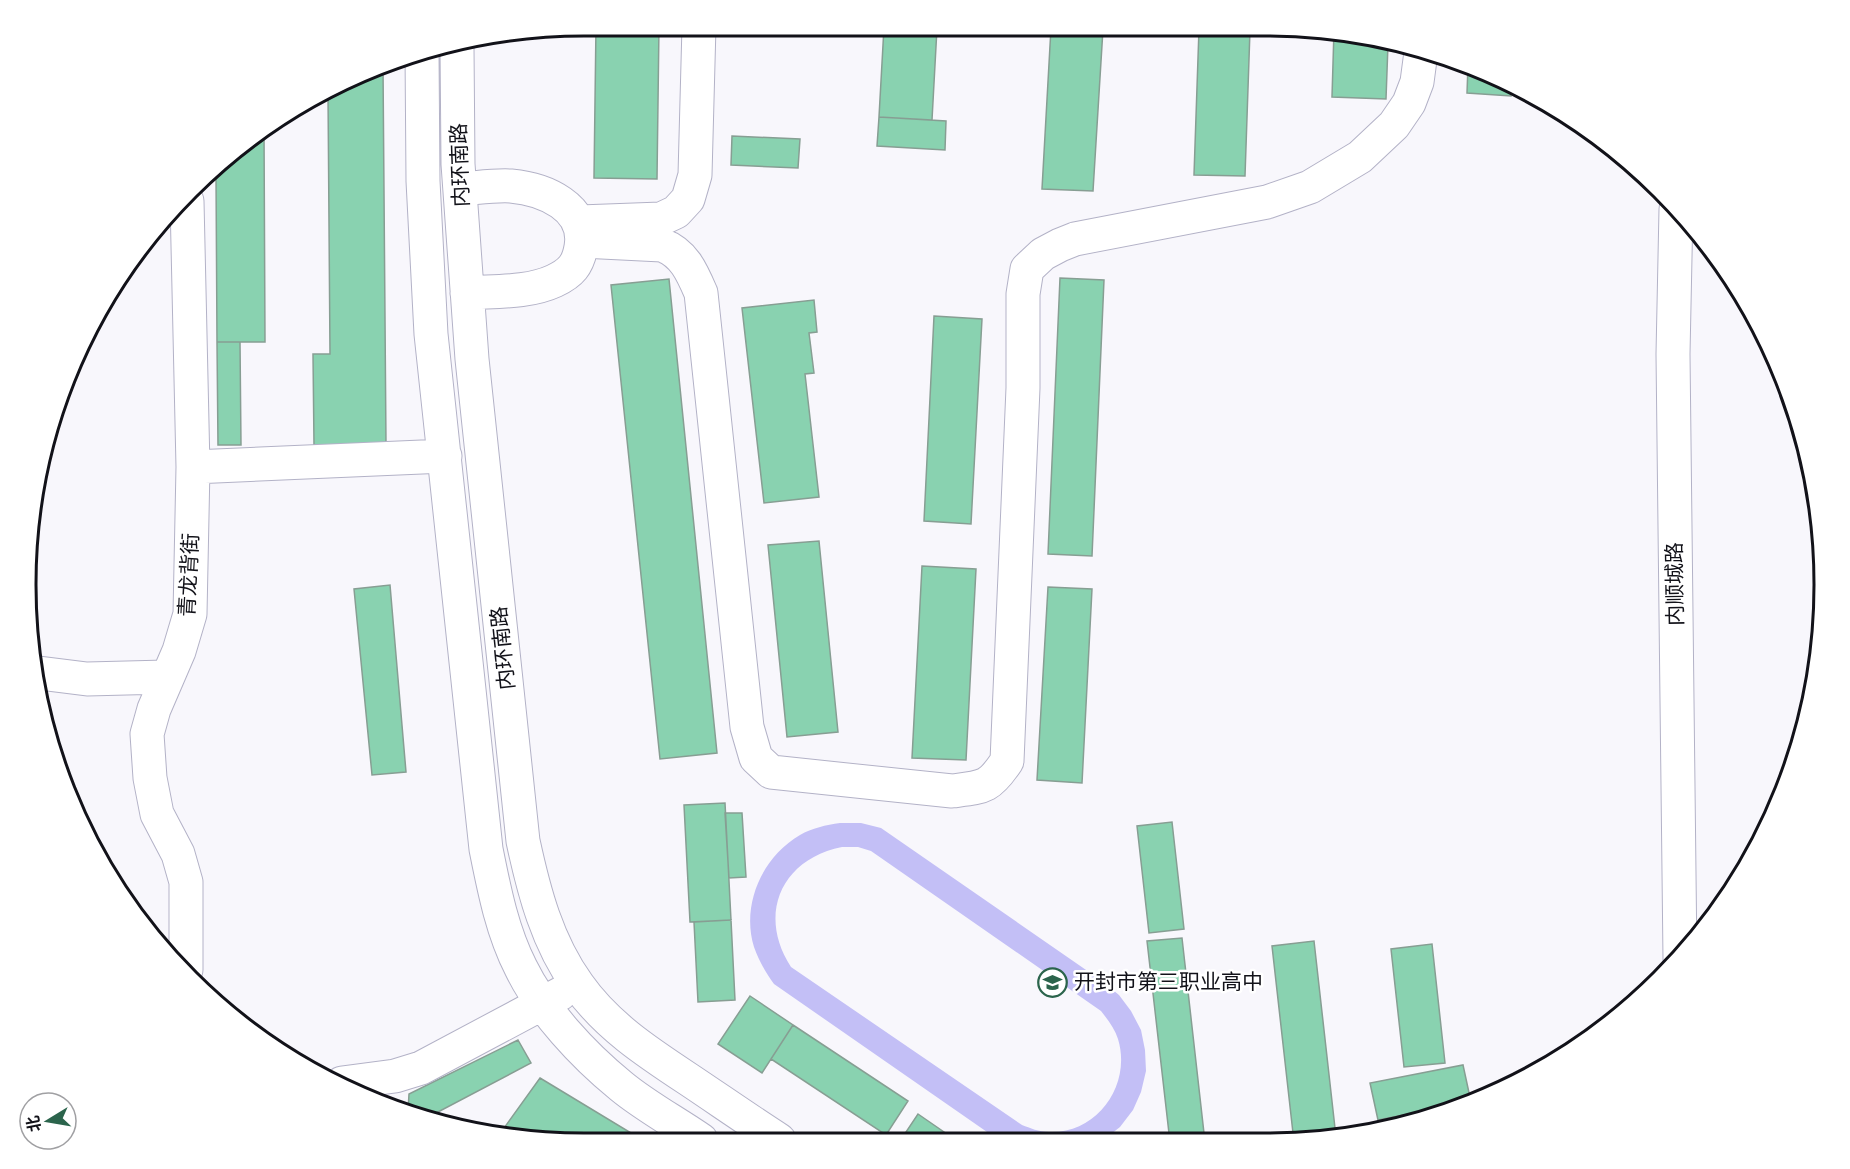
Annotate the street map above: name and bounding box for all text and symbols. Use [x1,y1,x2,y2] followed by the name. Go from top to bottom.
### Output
[446,123,472,207] street label: 内环南路
[174,532,202,618] street label: 青龙背街
[1661,542,1687,626] street label: 内顺城路
[486,605,518,691] street label: 内环南路
[1037,966,1069,998] school or university icon: 开封市第三职业高中
[1074,969,1263,993] place label: 开封市第三职业高中
[18,1091,78,1151] north arrow
[23,1114,44,1133] text: 北

